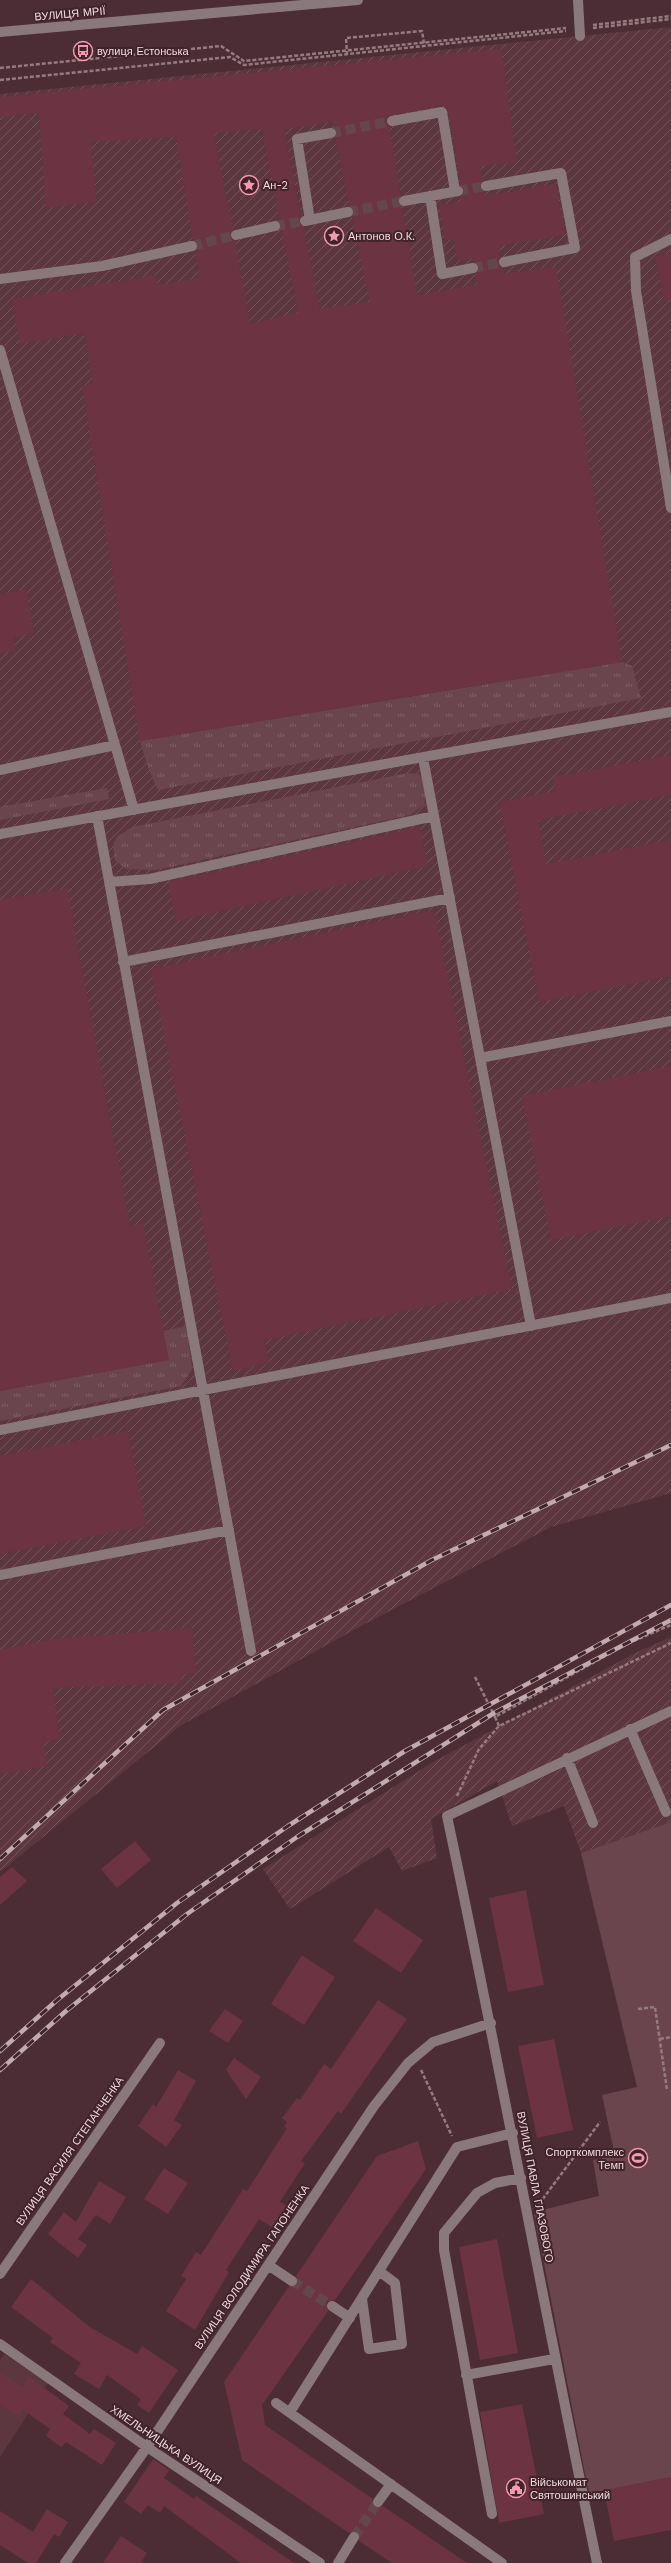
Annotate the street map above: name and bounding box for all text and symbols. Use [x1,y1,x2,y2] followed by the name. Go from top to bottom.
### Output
[34,4,107,24] street label: ВУЛИЦЯ МРІЇ
[72,40,94,62] bus stop icon: вулиця Естонська
[97,45,190,58] place label: вулиця Естонська
[238,174,260,196] place icon: Ан-2
[263,179,288,192] place label: Ан-2
[323,225,345,247] place icon: Антонов О.К.
[348,230,415,243] place label: Антонов О.К.
[13,2074,127,2228] street label: ВУЛИЦЯ ВАСИЛЯ СТЕПАНЧЕНКА
[514,2110,556,2264] street label: ВУЛИЦЯ ПАВЛА ГЛАЗОВОГО
[546,2146,624,2172] place label: Спорткомплекс Темп
[627,2147,649,2169] sports icon: Спорткомплекс Темп
[192,2182,312,2352] street label: ВУЛИЦЯ ВОЛОДИМИРА ГАПОНЕНКА
[108,2403,224,2487] street label: ХМЕЛЬНИЦЬКА ВУЛИЦЯ
[530,2476,610,2502] place label: Військомат Святошинський
[505,2477,527,2499] public building icon: Військомат Святошинський

